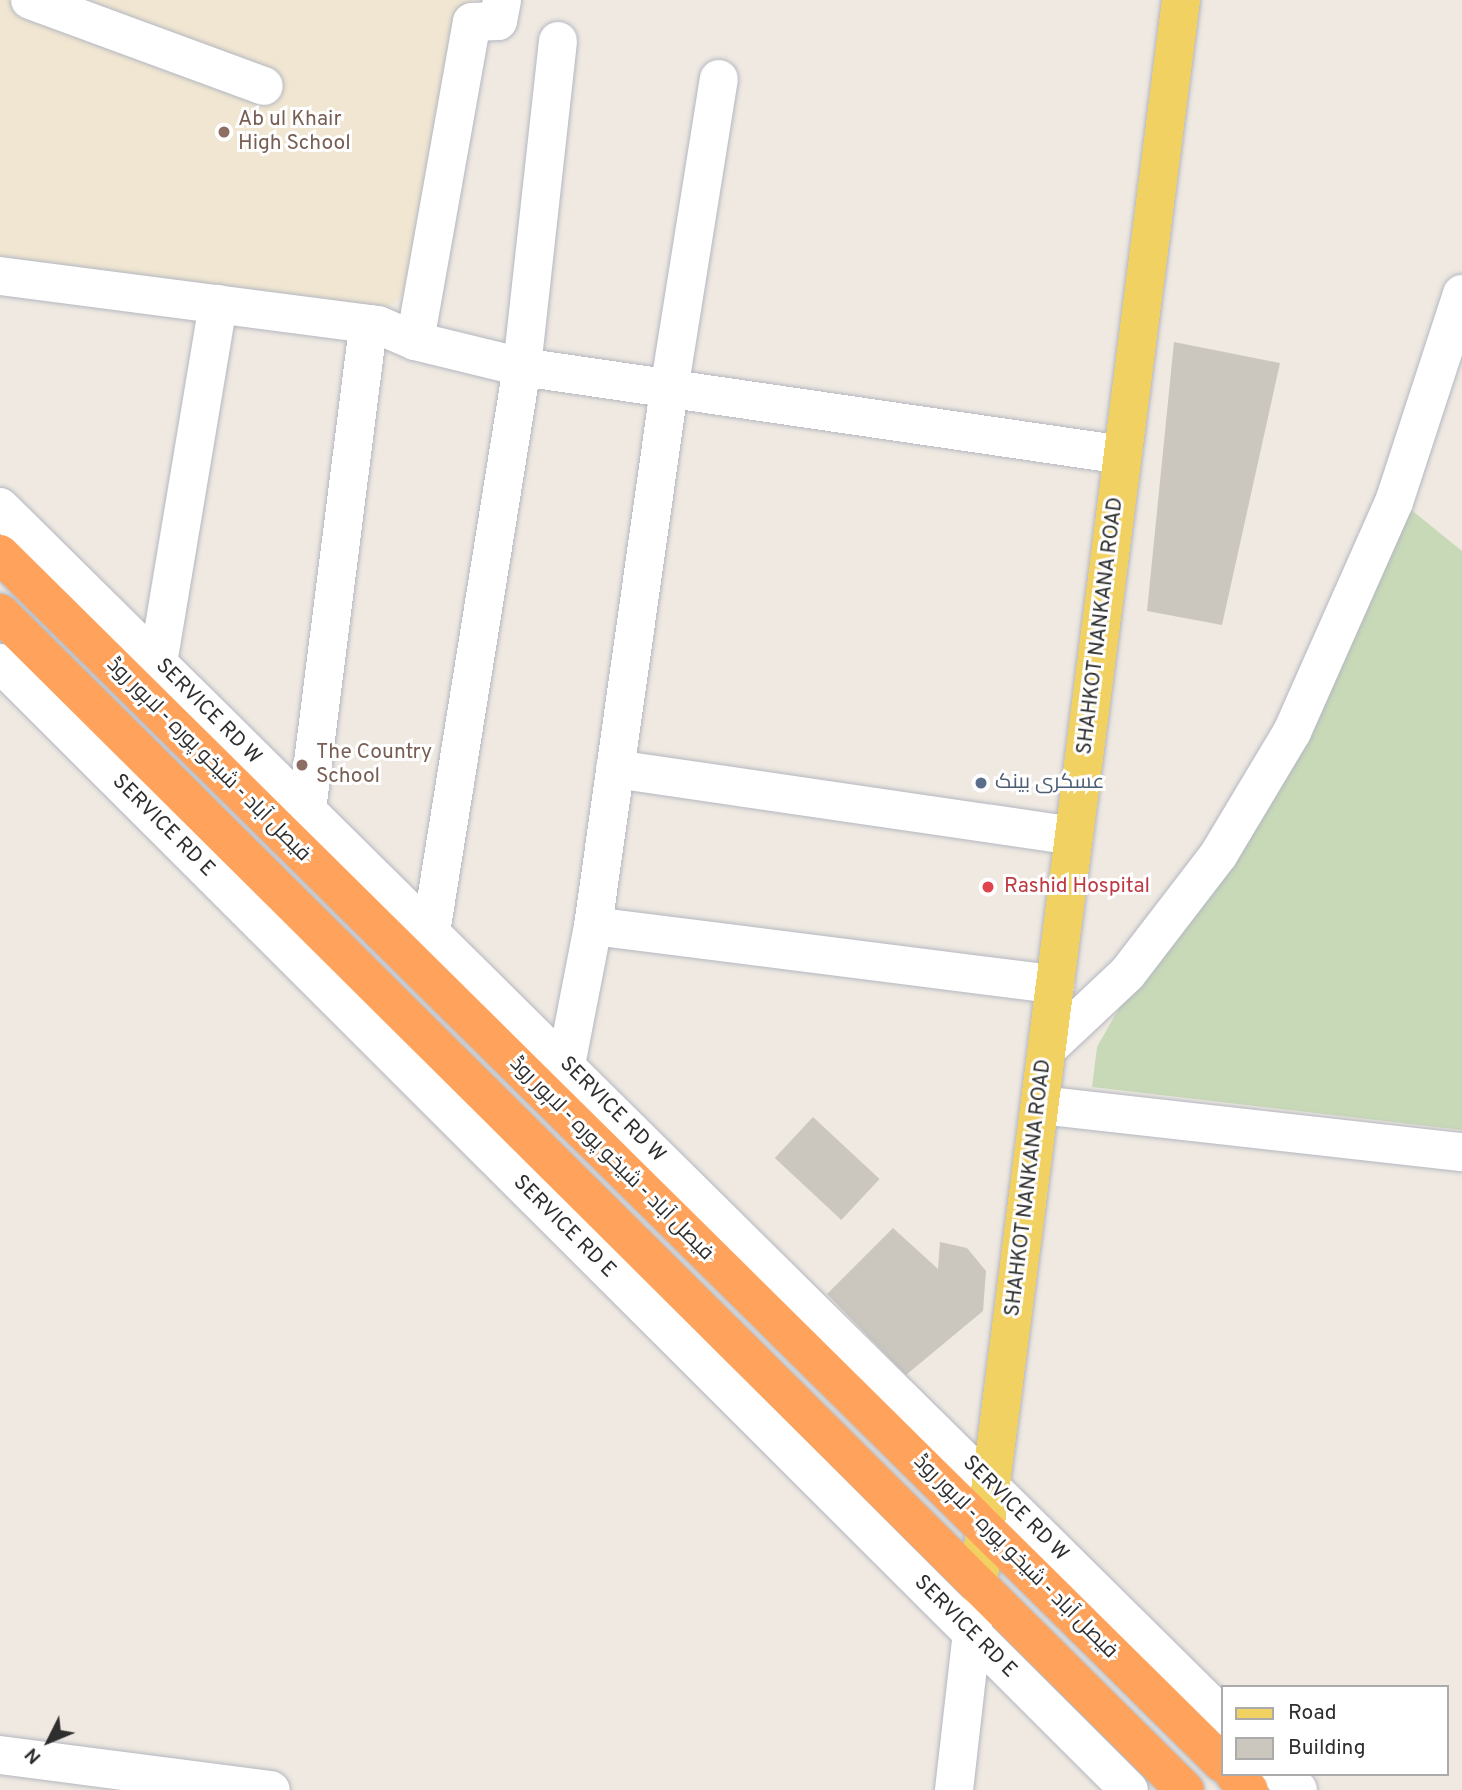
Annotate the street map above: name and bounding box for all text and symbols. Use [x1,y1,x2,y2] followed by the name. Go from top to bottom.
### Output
[238,107,351,157] place label: Ab ul Khair High School
[216,124,232,140] marker: Ab ul Khair High School
[1073,495,1129,757] street label: SHAHKOT NANKANA ROAD
[101,653,315,867] street label: فیصل آباد - شیخو پورہ - لاہور روڈ
[150,654,266,770] street label: SERVICE RD W
[316,740,432,790] place label: The Country School
[294,757,310,773] marker: The Country School
[106,769,220,883] street label: SERVICE RD E
[995,770,1104,796] place label: عسکری بینک
[973,775,989,791] marker: عسکری بینک
[1004,874,1150,900] place label: Rashid Hospital
[978,877,998,897] marker: Rashid Hospital
[504,1052,718,1266] street label: فیصل آباد - شیخو پورہ - لاہور روڈ
[554,1052,670,1168] street label: SERVICE RD W
[1001,1057,1057,1319] street label: SHAHKOT NANKANA ROAD
[507,1170,621,1284] street label: SERVICE RD E
[908,1450,1122,1664] street label: فیصل آباد - شیخو پورہ - لاہور روڈ
[957,1451,1073,1567] street label: SERVICE RD W
[908,1570,1022,1684] street label: SERVICE RD E
[1220,1685,1448,1776] legend
[1288,1700,1337,1727] text: Road
[14,1706,84,1776] north arrow
[1288,1735,1366,1762] text: Building
[20,1742,47,1768] text: N

